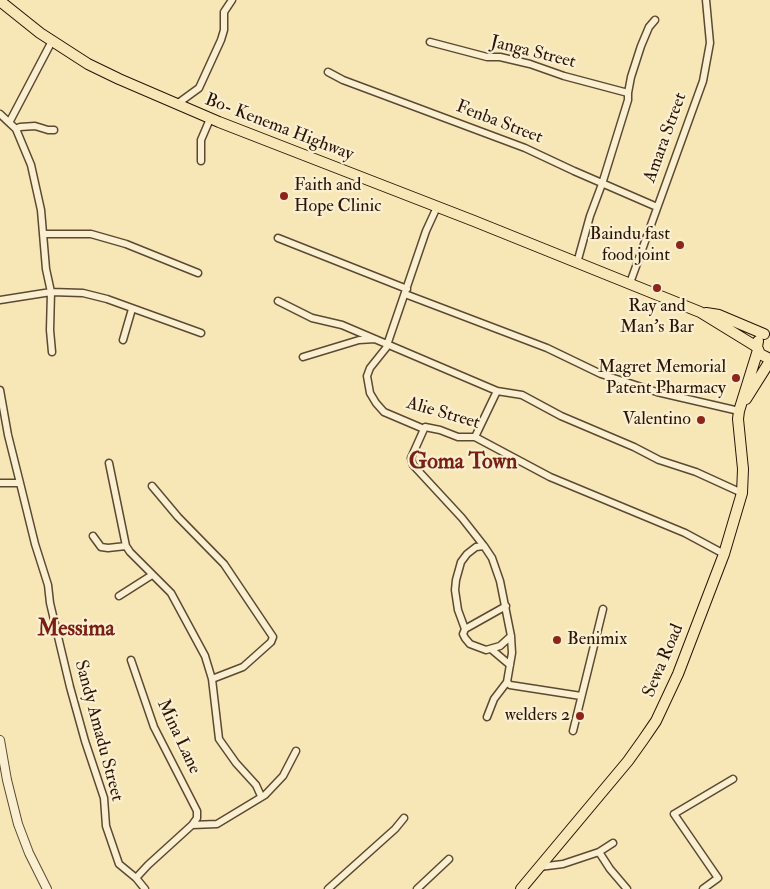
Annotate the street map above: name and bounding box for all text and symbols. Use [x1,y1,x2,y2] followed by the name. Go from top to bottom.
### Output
[488,32,578,74] street label: Janga Street
[202,90,356,166] street label: Bo- Kenema Highway
[640,90,692,186] street label: Amara Street
[453,97,545,149] street label: Fenba Street
[294,175,381,218] place label: Faith and Hope Clinic
[278,190,290,202] marker: Faith and Hope Clinic
[590,224,670,266] place label: Baindu fast food joint
[674,239,686,251] marker: Baindu fast food joint
[651,282,663,294] marker: Ray and Man's Bar
[620,296,694,338] place label: Ray and Man's Bar
[598,357,726,399] place label: Magret Memorial Patent Pharmacy
[730,372,742,384] marker: Magret Memorial Patent Pharmacy
[404,393,482,435] street label: Alie Street
[623,409,691,431] place label: Valentino
[695,414,707,426] marker: Valentino
[409,450,517,476] district label: Goma Town
[37,617,115,643] district label: Messima
[639,621,689,701] street label: Sewa Road
[567,629,627,651] place label: Benimix
[551,634,563,646] marker: Benimix
[69,658,127,804] street label: Sandy Amadu Street
[151,696,205,778] street label: Mina Lane
[505,705,570,727] place label: welders 2
[574,710,586,722] marker: welders 2

